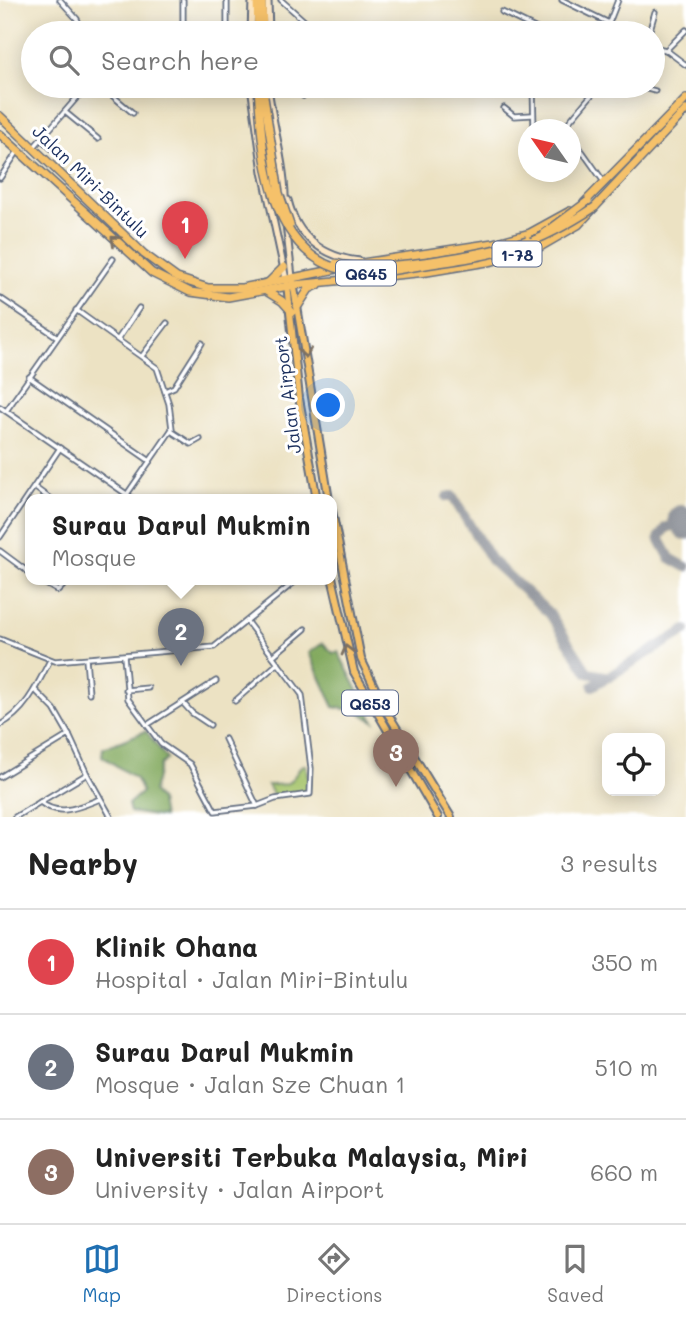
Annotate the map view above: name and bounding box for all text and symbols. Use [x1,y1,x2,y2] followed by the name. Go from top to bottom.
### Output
[21,21,665,98] search box
[45,41,83,79] icon: search
[101,43,259,77] text: Search here
[28,119,154,243] street label: Jalan Miri-Bintulu
[518,119,581,182] north arrow
[162,201,208,259] pin: 1
[110,236,123,248] one-way arrow
[492,242,542,266] road number: 1-78
[336,260,396,286] road number: Q645
[268,335,306,455] street label: Jalan Airport
[297,347,312,359] one-way arrow
[311,388,345,422] your location
[25,494,337,585] popup
[52,508,310,542] text: Surau Darul Mukmin
[52,542,136,572] text: Mosque
[158,608,204,666] pin: 2
[341,644,355,656] one-way arrow
[342,690,398,716] road number: Q653
[373,729,419,787] pin: 3
[602,733,665,796] map controls
[602,733,665,796] button: locate
[28,843,138,883] text: Nearby
[561,848,658,878] text: 3 results
[95,930,258,964] text: Klinik Ohana
[46,947,56,977] text: 1
[591,947,658,977] text: 350 m
[95,964,408,994] text: Hospital · Jalan Miri-Bintulu
[95,1035,354,1069] text: Surau Darul Mukmin
[45,1052,57,1082] text: 2
[594,1052,658,1082] text: 510 m
[95,1069,406,1099] text: Mosque · Jalan Sze Chuan 1
[95,1140,528,1174] text: Universiti Terbuka Malaysia, Miri
[44,1157,58,1187] text: 3
[590,1157,658,1187] text: 660 m
[95,1174,384,1204] text: University · Jalan Airport
[82,1240,121,1307] tab: Map
[286,1240,382,1307] tab: Directions
[547,1240,604,1307] tab: Saved

